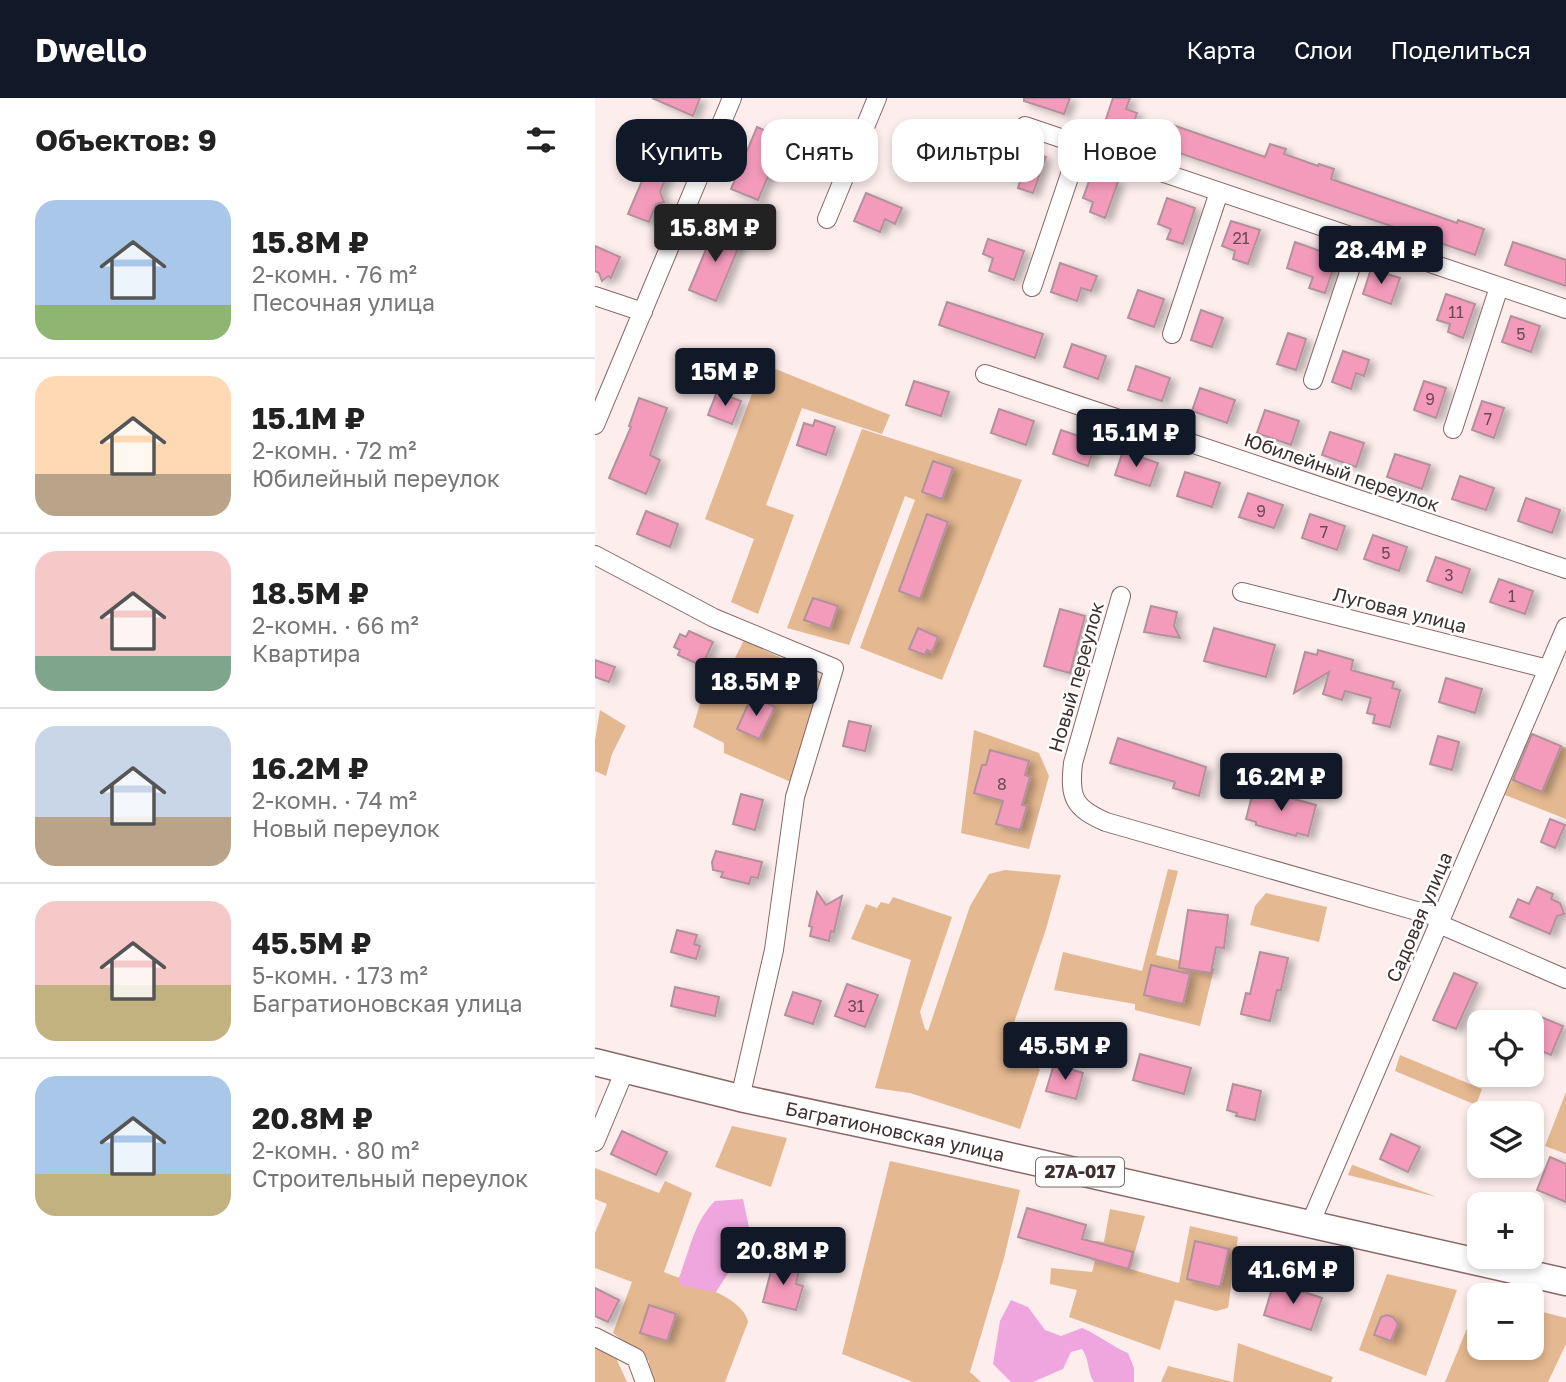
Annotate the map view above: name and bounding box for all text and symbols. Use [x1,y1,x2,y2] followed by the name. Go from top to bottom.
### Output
[35,30,147,69] text: Dwello
[1186,35,1256,64] text: Карта
[1294,35,1353,64] text: Слои
[1391,35,1531,64] text: Поделиться
[616,119,747,182] chip: Купить
[761,119,878,182] chip: Снять
[892,119,1044,182] chip: Фильтры
[1058,119,1181,182] chip: Новое
[522,121,560,159] icon: filters
[35,122,217,158] text: Объектов: 9
[650,204,780,264] pin: 15.8M ₽
[670,213,760,241] text: 15.8M ₽
[252,224,369,260] text: 15.8M ₽
[1316,226,1446,286] pin: 28.4M ₽
[91,228,175,312] icon: home
[1232,228,1250,248] house number: 21
[1335,235,1427,263] text: 28.4M ₽
[252,260,417,288] text: 2-комн. · 76 m²
[252,288,435,316] text: Песочная улица
[1448,302,1464,322] house number: 11
[1516,324,1526,344] house number: 5
[676,348,774,408] pin: 15M ₽
[691,357,759,385] text: 15M ₽
[1425,389,1435,409] house number: 9
[252,400,365,436] text: 15.1M ₽
[91,404,175,488] icon: home
[1484,409,1492,429] house number: 7
[1071,410,1201,469] pin: 15.1M ₽
[1093,418,1179,446] text: 15.1M ₽
[1242,427,1443,516] street label: Юбилейный переулок
[252,436,416,464] text: 2-комн. · 72 m²
[252,464,500,492] text: Юбилейный переулок
[1256,501,1266,521] house number: 9
[1320,522,1328,542] house number: 7
[1381,543,1391,563] house number: 5
[1444,565,1454,585] house number: 3
[252,575,369,611] text: 18.5M ₽
[91,579,175,663] icon: home
[1331,582,1469,637] street label: Луговая улица
[1508,586,1516,606] house number: 1
[1043,599,1108,755] street label: Новый переулок
[252,611,419,639] text: 2-комн. · 66 m²
[252,639,360,667] text: Квартира
[691,658,821,718] pin: 18.5M ₽
[711,667,801,695] text: 18.5M ₽
[252,750,369,786] text: 16.2M ₽
[91,754,175,838] icon: home
[1216,754,1346,813] pin: 16.2M ₽
[1236,762,1326,790] text: 16.2M ₽
[997,774,1007,794] house number: 8
[252,786,417,814] text: 2-комн. · 74 m²
[252,814,440,842] text: Новый переулок
[1381,848,1456,985] street label: Садовая улица
[252,925,371,961] text: 45.5M ₽
[91,929,175,1013] icon: home
[252,961,428,989] text: 5-комн. · 173 m²
[252,989,522,1017] text: Багратионовская улица
[847,996,865,1016] house number: 31
[1467,1010,1544,1360] map controls
[1467,1010,1544,1087] button: locate
[1000,1023,1130,1082] pin: 45.5M ₽
[1019,1031,1111,1059] text: 45.5M ₽
[783,1096,1007,1166] street label: Багратионовская улица
[252,1100,373,1136] text: 20.8M ₽
[1467,1101,1544,1178] button: layers
[91,1104,175,1188] icon: home
[252,1136,419,1164] text: 2-комн. · 80 m²
[1036,1157,1124,1186] road number: 27А-017
[252,1164,528,1192] text: Строительный переулок
[1467,1192,1544,1269] button: +
[718,1228,848,1287] pin: 20.8M ₽
[737,1236,829,1264] text: 20.8M ₽
[1228,1246,1358,1306] pin: 41.6M ₽
[1248,1255,1338,1283] text: 41.6M ₽
[1467,1283,1544,1360] button: −

